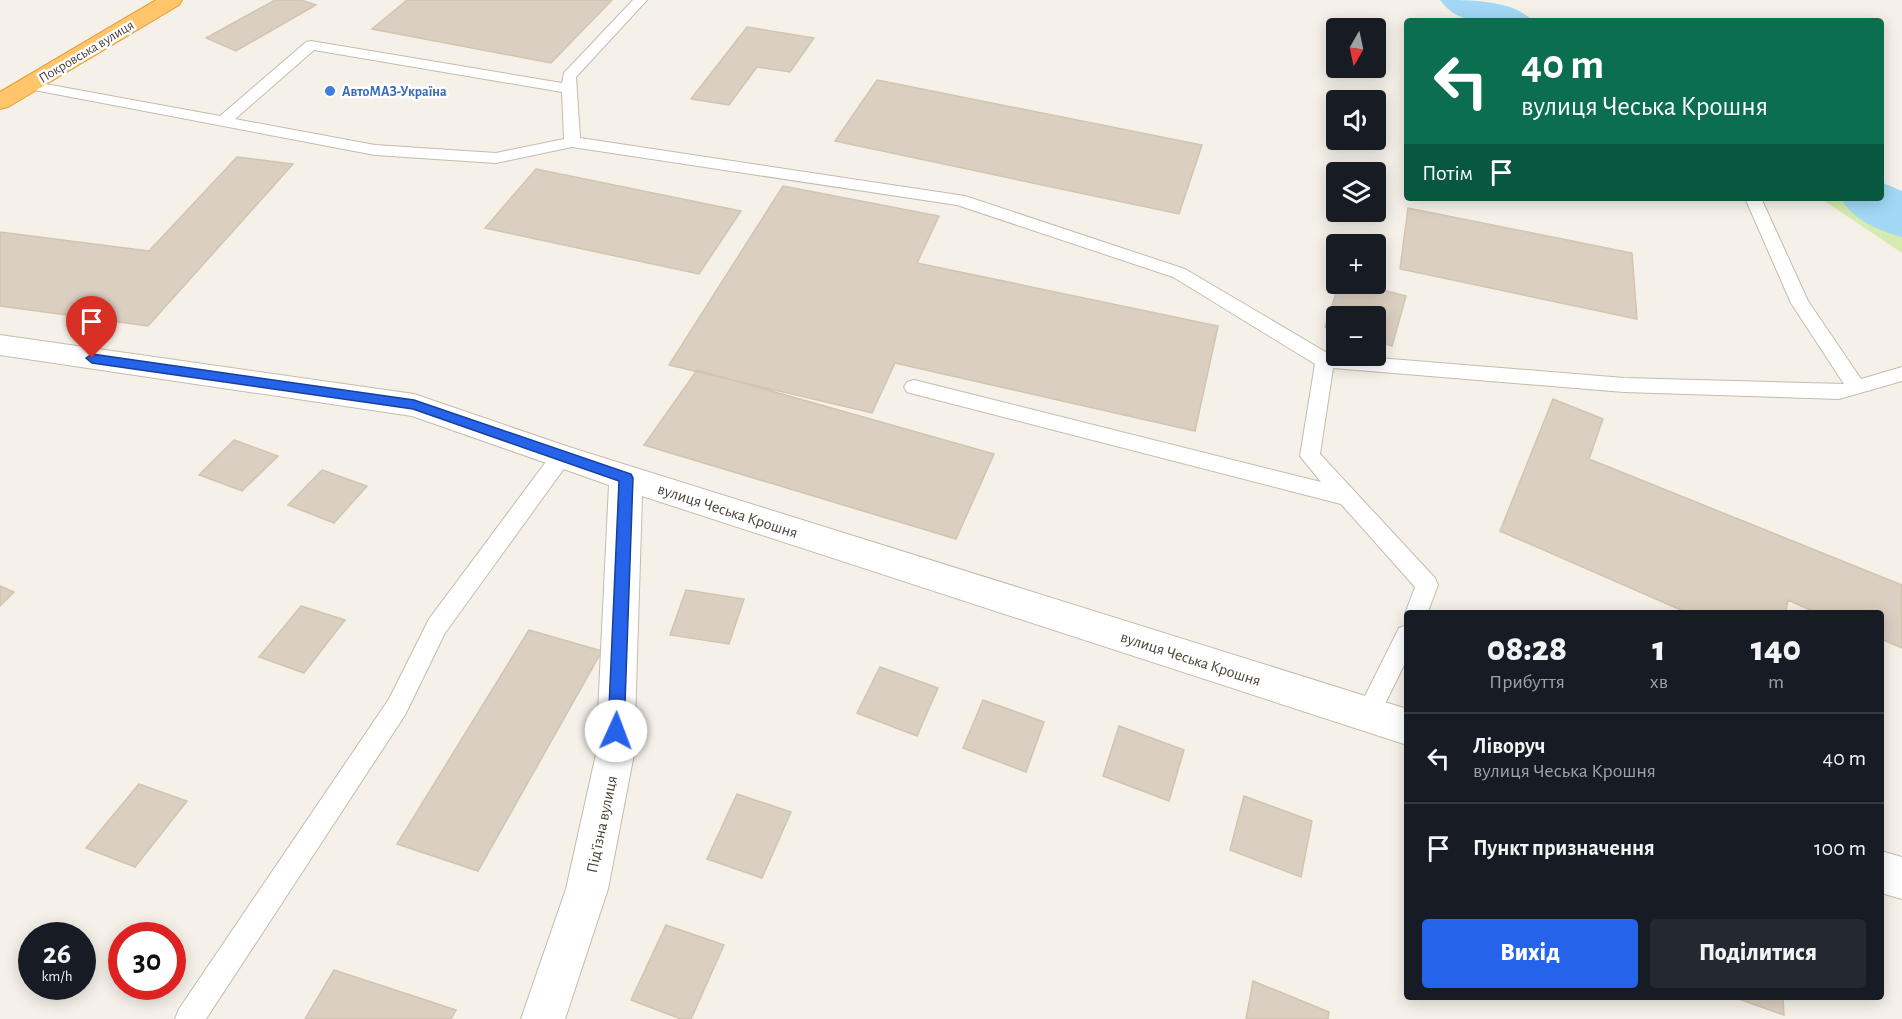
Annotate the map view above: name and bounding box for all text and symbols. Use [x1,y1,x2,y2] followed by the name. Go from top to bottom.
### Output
[36,18,137,86] street label: Покровська вулиця
[1326,18,1386,78] north arrow
[1326,18,1386,366] map controls
[1422,42,1500,120] icon: left
[1521,44,1604,86] text: 40 m
[323,84,337,98] marker: АвтоМАЗ-Україна
[342,85,447,99] place label: АвтоМАЗ-Україна
[1326,90,1386,150] button: sound
[1521,93,1768,120] text: вулиця Чеська Крошня
[1485,156,1518,189] icon: arrive
[1326,162,1386,222] button: layers
[1422,162,1473,184] text: Потім
[1326,234,1386,294] button: +
[66,296,117,358] pin
[75,305,108,338] icon: arrive
[1326,306,1386,366] button: −
[655,481,800,542] street label: вулиця Чеська Крошня
[1118,629,1263,690] street label: вулиця Чеська Крошня
[1487,631,1567,667] text: 08:28
[1652,631,1666,667] text: 1
[1751,631,1801,667] text: 140
[1489,672,1565,692] text: Прибуття
[1650,672,1668,692] text: хв
[1768,672,1784,692] text: m
[584,699,648,763] position arrow
[1473,735,1546,757] text: Ліворуч
[1422,742,1455,775] icon: left
[1823,747,1866,769] text: 40 m
[1473,761,1656,781] text: вулиця Чеська Крошня
[584,774,621,875] street label: Підʼїзна вулиця
[1422,832,1455,865] icon: arrive
[1473,837,1655,859] text: Пункт призначення
[1814,837,1866,859] text: 100 m
[1422,919,1638,988] button: Вихід
[1650,919,1866,988] button: Поділитися
[108,922,186,1000] speed limit sign: 30
[43,939,71,969] text: 26
[42,969,72,984] text: km/h

